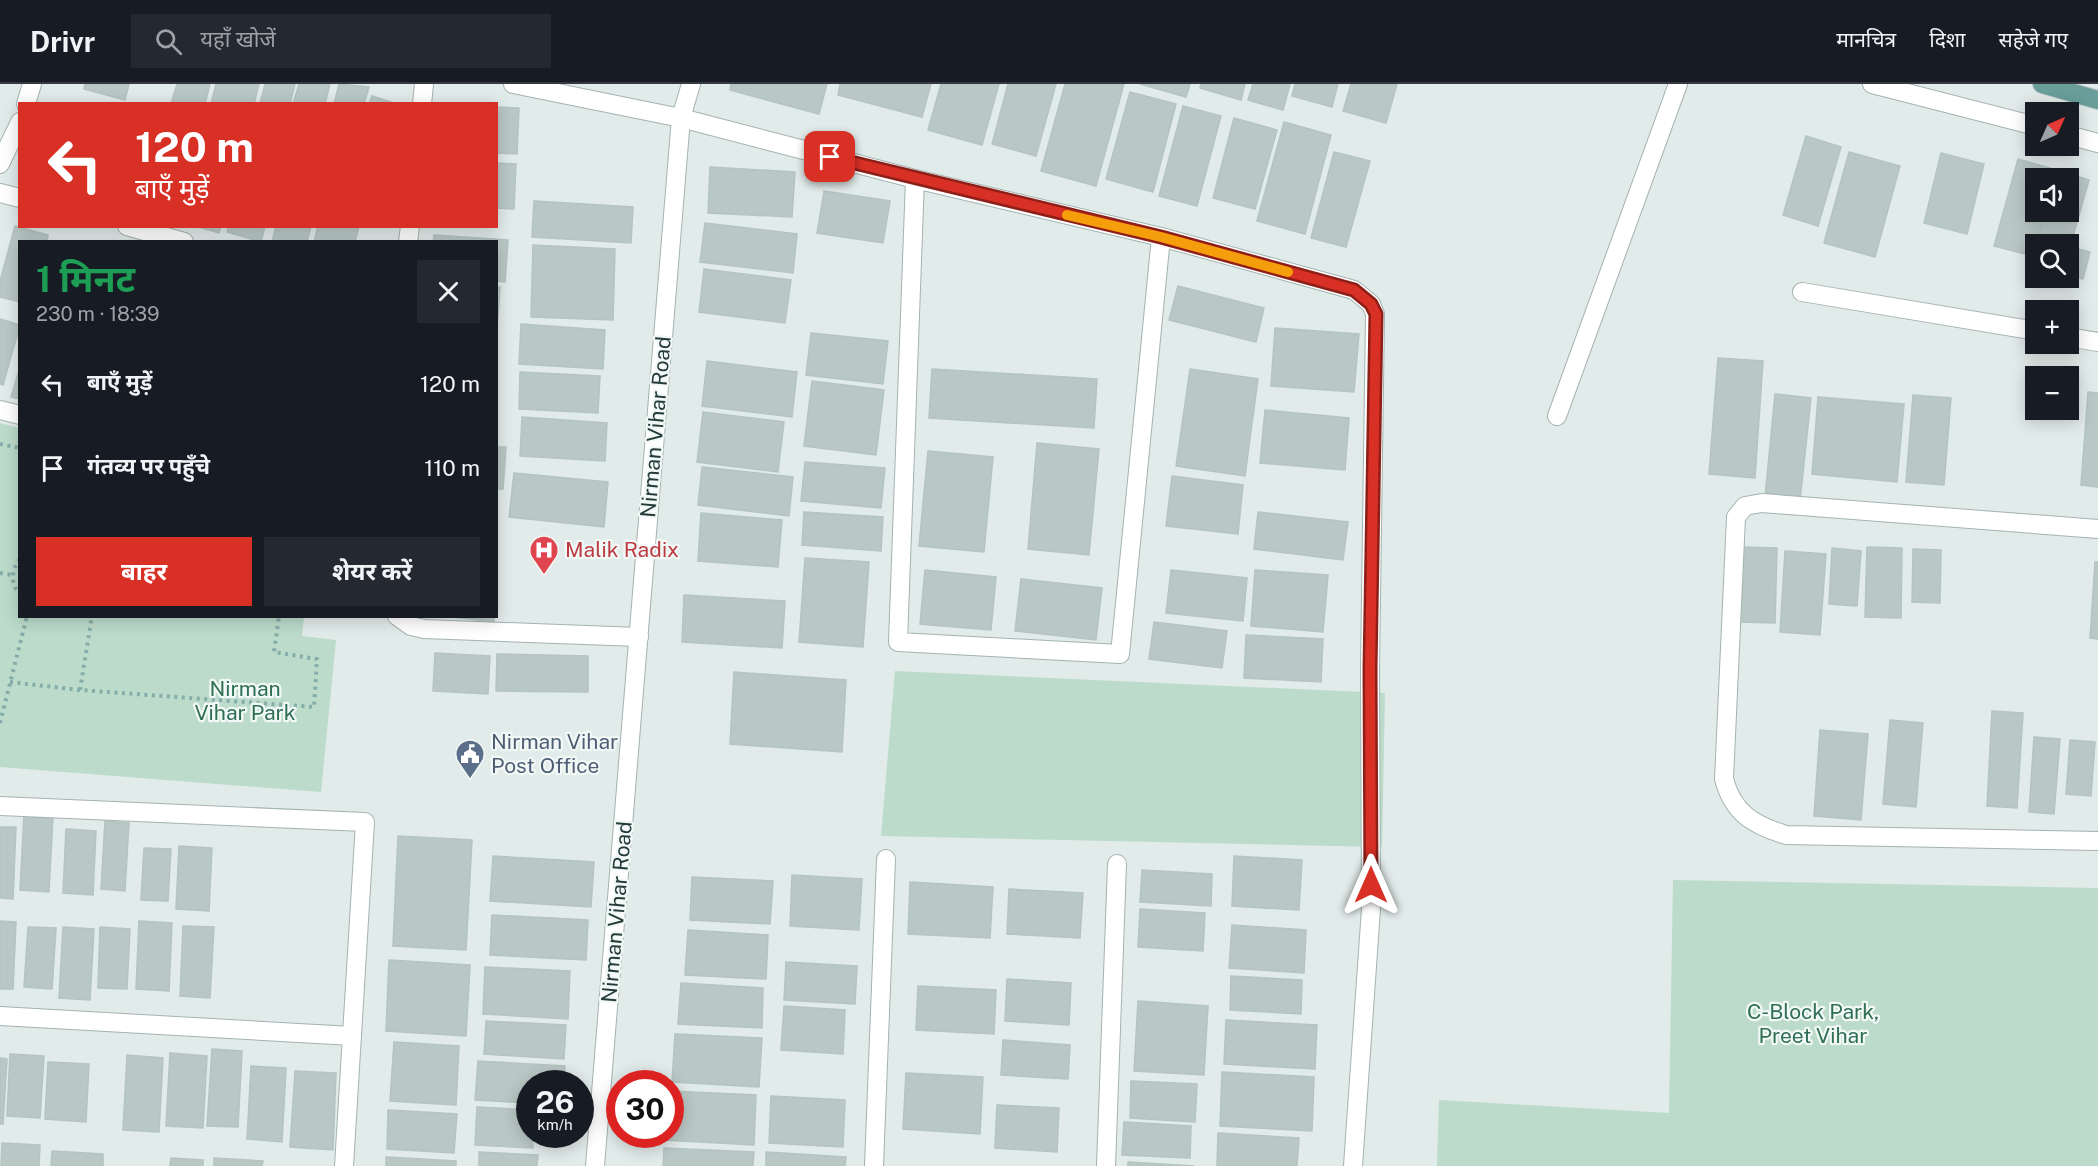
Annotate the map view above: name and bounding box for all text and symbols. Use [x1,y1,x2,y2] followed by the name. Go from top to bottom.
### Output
[131,14,551,68] search box
[30,25,95,58] text: Drivr
[152,25,185,58] icon: search
[200,26,276,52] text: यहाँ खोजें
[1836,27,1896,52] text: मानचित्र
[1929,27,1966,52] text: दिशा
[1999,27,2068,52] text: सहेजे गए
[2025,102,2079,156] north arrow
[2025,102,2079,420] map controls
[135,122,254,171] text: 120 m
[36,126,114,204] icon: left
[804,131,855,182] pin
[813,140,846,173] icon: arrive
[2025,168,2079,222] button: sound
[135,172,210,204] text: बाएँ मुड़ें
[2025,234,2079,288] button: search
[36,258,135,300] text: 1 मिनट
[417,260,480,323] button: close
[2025,300,2079,354] button: +
[36,302,160,326] text: 230 m · 18:39
[635,335,676,519] street label: Nirman Vihar Road
[2025,366,2079,420] button: −
[36,368,69,401] icon: left
[87,369,152,395] text: बाएँ मुड़ें
[420,371,480,397] text: 120 m
[36,452,69,485] icon: arrive
[87,453,210,479] text: गंतव्य पर पहुँचे
[424,455,480,481] text: 110 m
[528,534,560,576] hospital icon: Malik Radix
[36,537,252,606] button: बाहर
[264,537,480,606] button: शेयर करें
[565,537,679,562] place label: Malik Radix
[194,676,296,725] park label: Nirman Vihar Park
[491,729,618,778] place label: Nirman Vihar Post Office
[454,738,486,780] public building icon: Nirman Vihar Post Office
[596,820,637,1004] street label: Nirman Vihar Road
[1339,853,1403,917] position arrow
[1747,999,1879,1048] park label: C-Block Park, Preet Vihar
[606,1070,684,1148] speed limit sign: 30
[536,1084,574,1120] text: 26
[537,1116,573,1133] text: km/h

